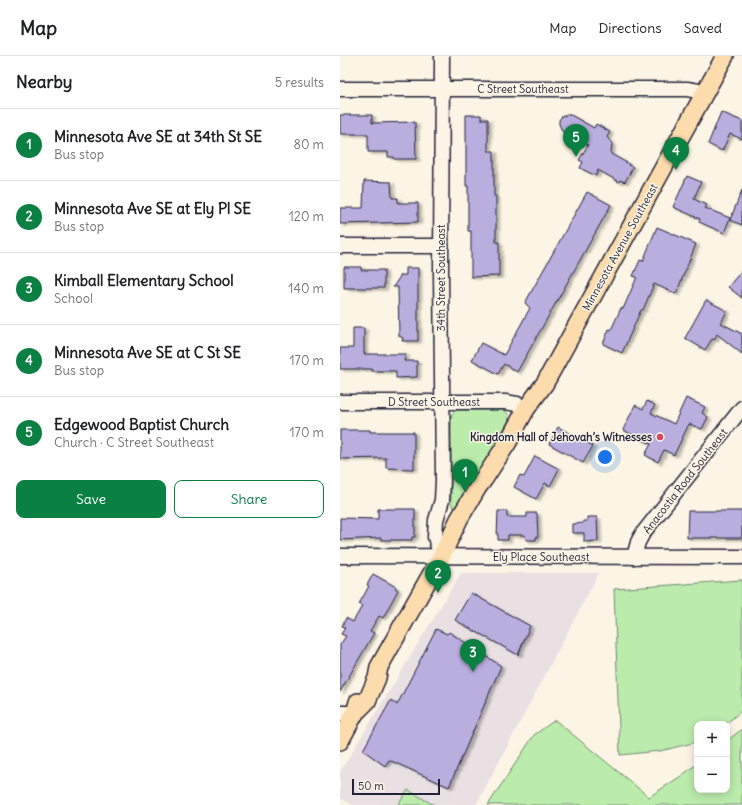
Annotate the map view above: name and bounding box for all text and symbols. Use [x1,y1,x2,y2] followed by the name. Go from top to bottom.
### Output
[20,16,57,40] text: Map
[549,19,576,37] text: Map
[598,19,662,37] text: Directions
[684,19,722,37] text: Saved
[16,71,72,93] text: Nearby
[275,74,324,91] text: 5 results
[477,82,569,96] street label: C Street Southeast
[563,124,589,157] pin: 5
[54,127,262,146] text: Minnesota Ave SE at 34th St SE
[26,136,32,153] text: 1
[293,136,324,153] text: 80 m
[663,137,689,170] pin: 4
[54,146,104,163] text: Bus stop
[579,181,661,313] street label: Minnesota Avenue Southeast
[54,199,251,218] text: Minnesota Ave SE at Ely Pl SE
[25,208,33,225] text: 2
[289,208,324,225] text: 120 m
[54,218,104,235] text: Bus stop
[434,224,448,331] street label: 34th Street Southeast
[54,271,234,290] text: Kimball Elementary School
[25,280,33,297] text: 3
[288,280,324,297] text: 140 m
[54,290,93,307] text: School
[54,343,241,362] text: Minnesota Ave SE at C St SE
[25,352,33,369] text: 4
[289,352,324,369] text: 170 m
[54,362,104,379] text: Bus stop
[388,395,480,409] street label: D Street Southeast
[54,415,229,434] text: Edgewood Baptist Church
[25,424,33,441] text: 5
[289,424,324,441] text: 170 m
[640,425,731,536] street label: Anacostia Road Southeast
[470,430,652,445] place label: Kingdom Hall of Jehovah’s Witnesses
[655,432,665,442] marker: Kingdom Hall of Jehovah’s Witnesses
[54,434,214,451] text: Church · C Street Southeast
[595,447,615,467] your location
[452,459,478,492] pin: 1
[16,480,166,518] button: Save
[174,480,324,518] button: Share
[493,550,590,564] street label: Ely Place Southeast
[425,560,451,593] pin: 2
[460,639,486,672] pin: 3
[694,721,730,793] map controls
[694,721,730,757] button: +
[694,757,730,793] button: −
[352,777,440,796] scale bar
[358,779,384,793] text: 50 m

